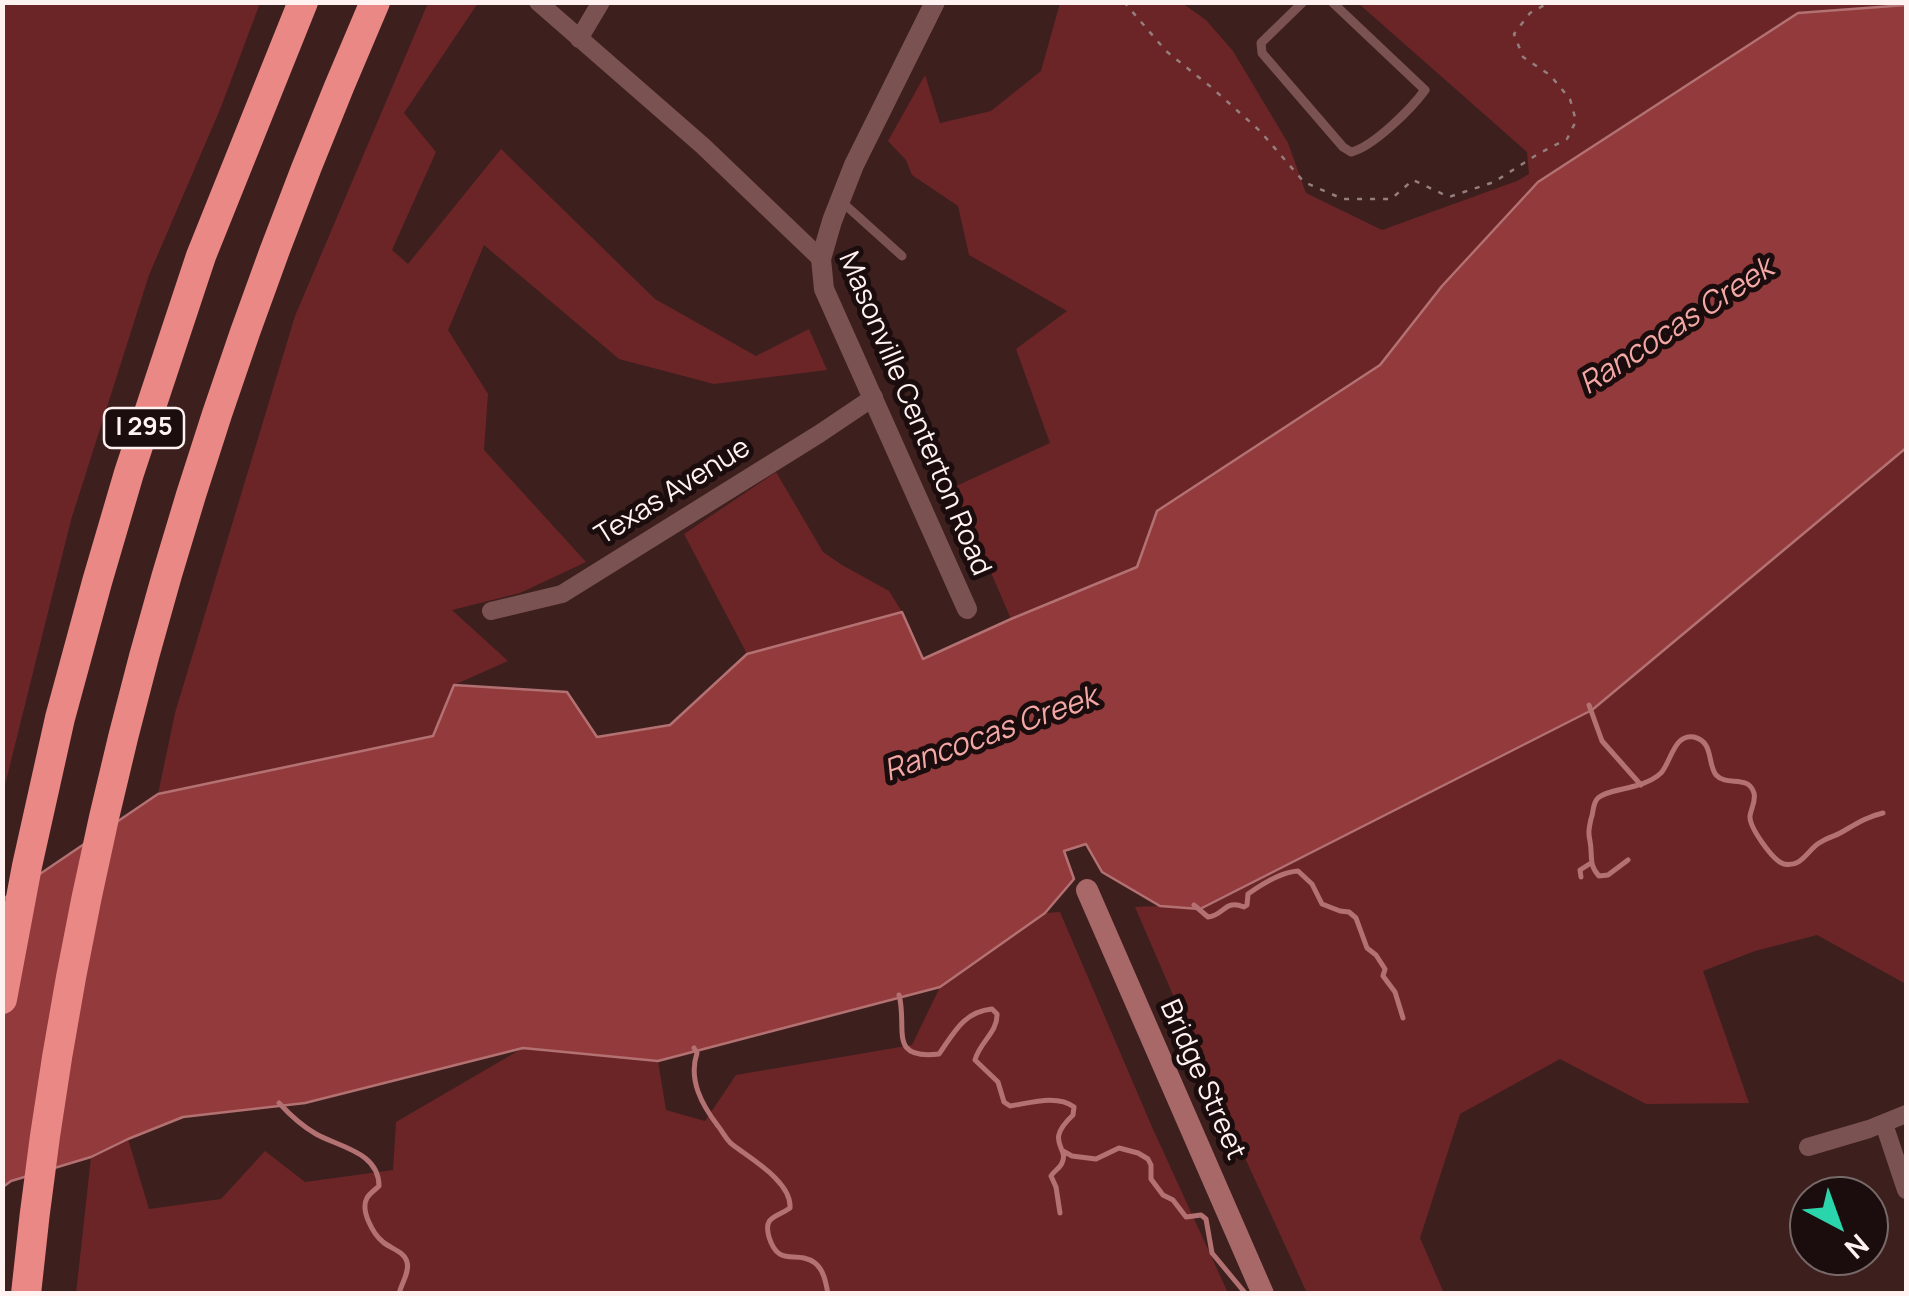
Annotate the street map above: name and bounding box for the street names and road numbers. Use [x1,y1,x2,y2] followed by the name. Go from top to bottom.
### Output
[830,247,998,581] street label: Masonville Centerton Road
[104,408,184,448] road number: I 295
[589,431,757,553] street label: Texas Avenue
[1152,995,1252,1165] street label: Bridge Street

